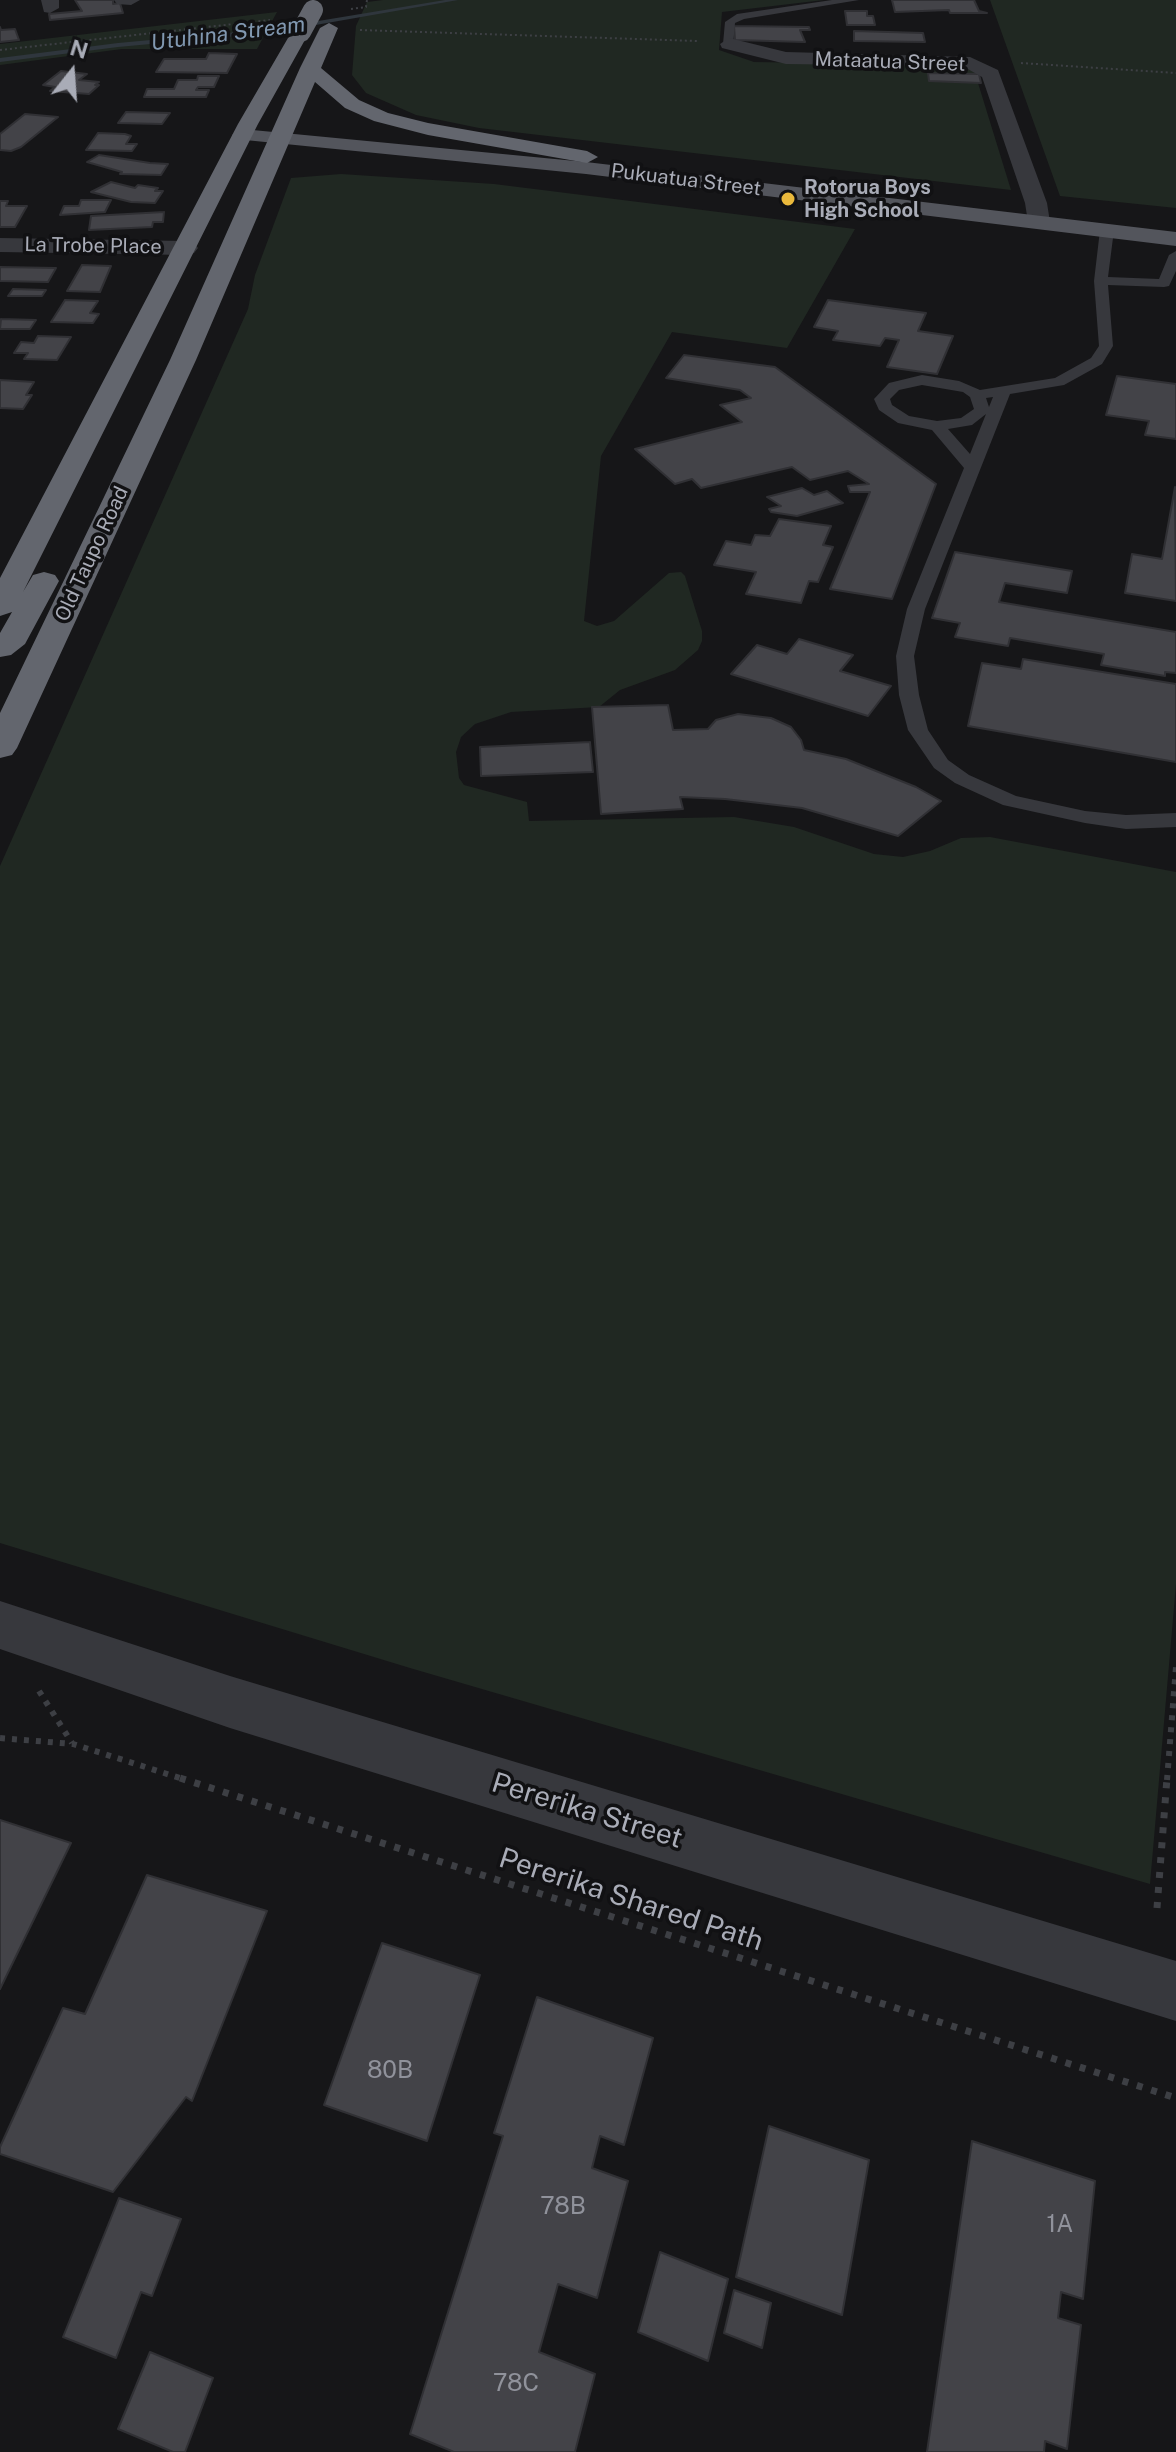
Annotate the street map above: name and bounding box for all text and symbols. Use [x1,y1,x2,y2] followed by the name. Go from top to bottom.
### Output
[149,11,307,57] water label: Utuhina Stream
[32,32,112,112] north arrow
[67,34,91,64] text: N
[814,47,966,77] street label: Mataatua Street
[609,159,763,201] street label: Pukuatua Street
[804,176,931,223] place label: Rotorua Boys High School
[779,190,797,208] marker: Rotorua Boys High School
[24,233,162,259] street label: La Trobe Place
[50,483,134,625] street label: Old Taupo Road
[488,1766,686,1856] street label: Pererika Street
[495,1841,767,1959] street label: Pererika Shared Path
[367,2057,413,2085] house number: 80B
[540,2193,586,2221] house number: 78B
[1047,2211,1073,2239] house number: 1A
[493,2370,539,2398] house number: 78C

